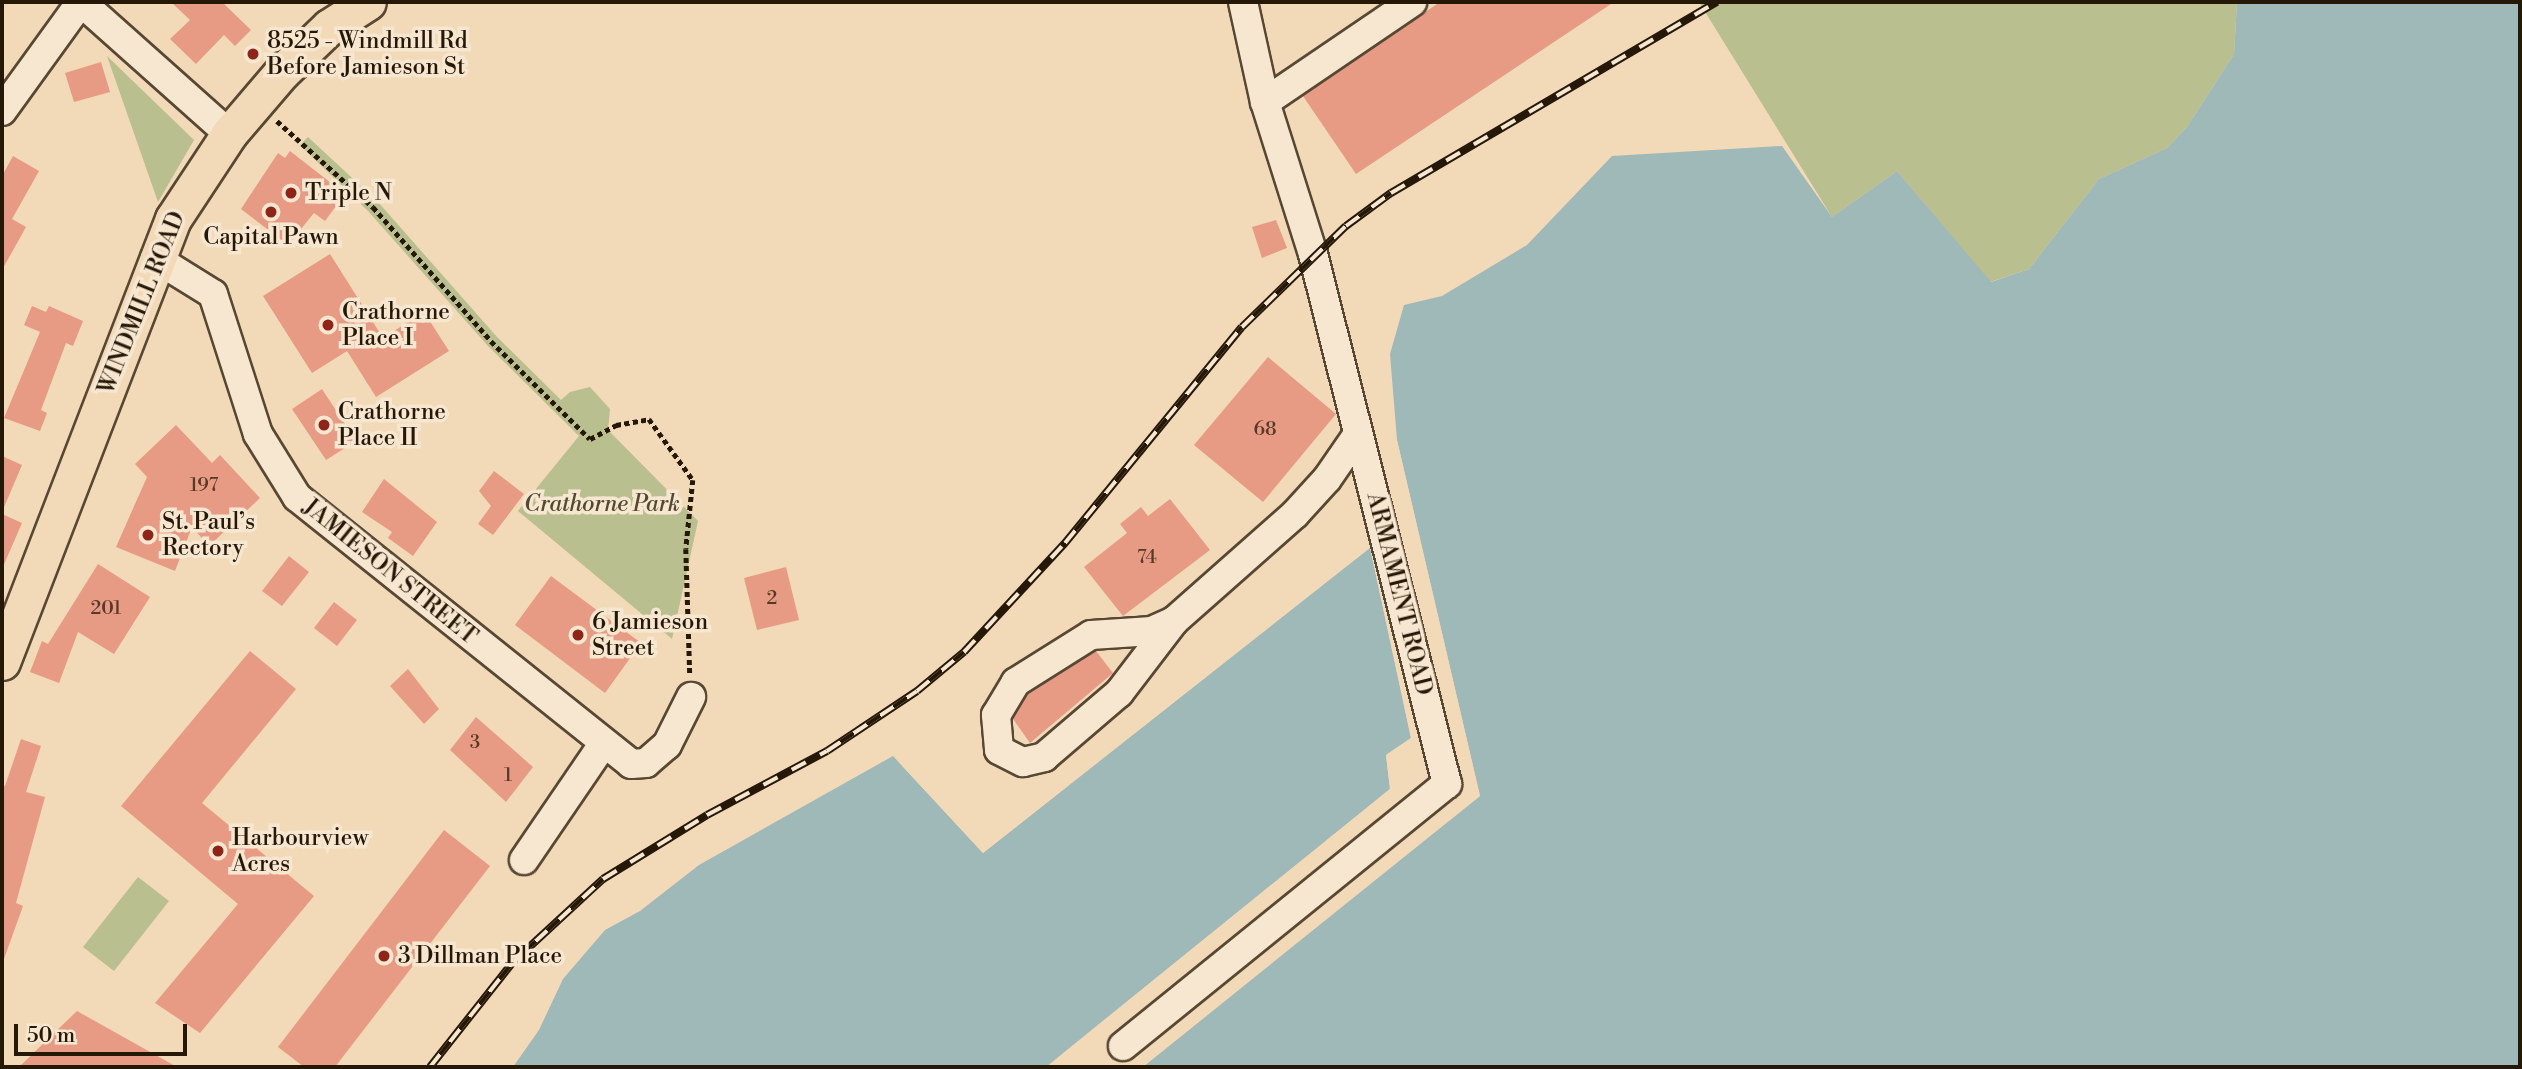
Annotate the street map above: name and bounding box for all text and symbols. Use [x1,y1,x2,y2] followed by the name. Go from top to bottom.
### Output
[267,27,468,81] place label: 8525 - Windmill Rd Before Jamieson St
[245,46,261,62] marker: 8525 - Windmill Rd Before Jamieson St
[305,179,392,207] place label: Triple N
[283,185,299,201] marker: Triple N
[263,204,279,220] marker: Capital Pawn
[93,207,191,399] street label: WINDMILL ROAD
[203,223,339,251] place label: Capital Pawn
[342,298,450,352] place label: Crathorne Place I
[320,317,336,333] marker: Crathorne Place I
[338,398,446,452] place label: Crathorne Place II
[316,417,332,433] marker: Crathorne Place II
[1253,419,1277,441] house number: 68
[190,475,218,497] house number: 197
[524,490,680,518] park label: Crathorne Park
[1360,490,1438,698] street label: ARMAMENT ROAD
[297,493,483,651] street label: JAMIESON STREET
[162,508,255,562] place label: St. Paul’s Rectory
[140,527,156,543] marker: St. Paul’s Rectory
[1137,547,1157,569] house number: 74
[767,588,777,610] house number: 2
[90,598,122,620] house number: 201
[592,608,708,662] place label: 6 Jamieson Street
[570,627,586,643] marker: 6 Jamieson Street
[470,732,480,754] house number: 3
[504,765,512,787] house number: 1
[232,824,368,878] place label: Harbourview Acres
[210,843,226,859] marker: Harbourview Acres
[398,942,562,970] place label: 3 Dillman Place
[376,948,392,964] marker: 3 Dillman Place
[18,1010,191,1054] scale bar
[27,1023,75,1049] text: 50 m

